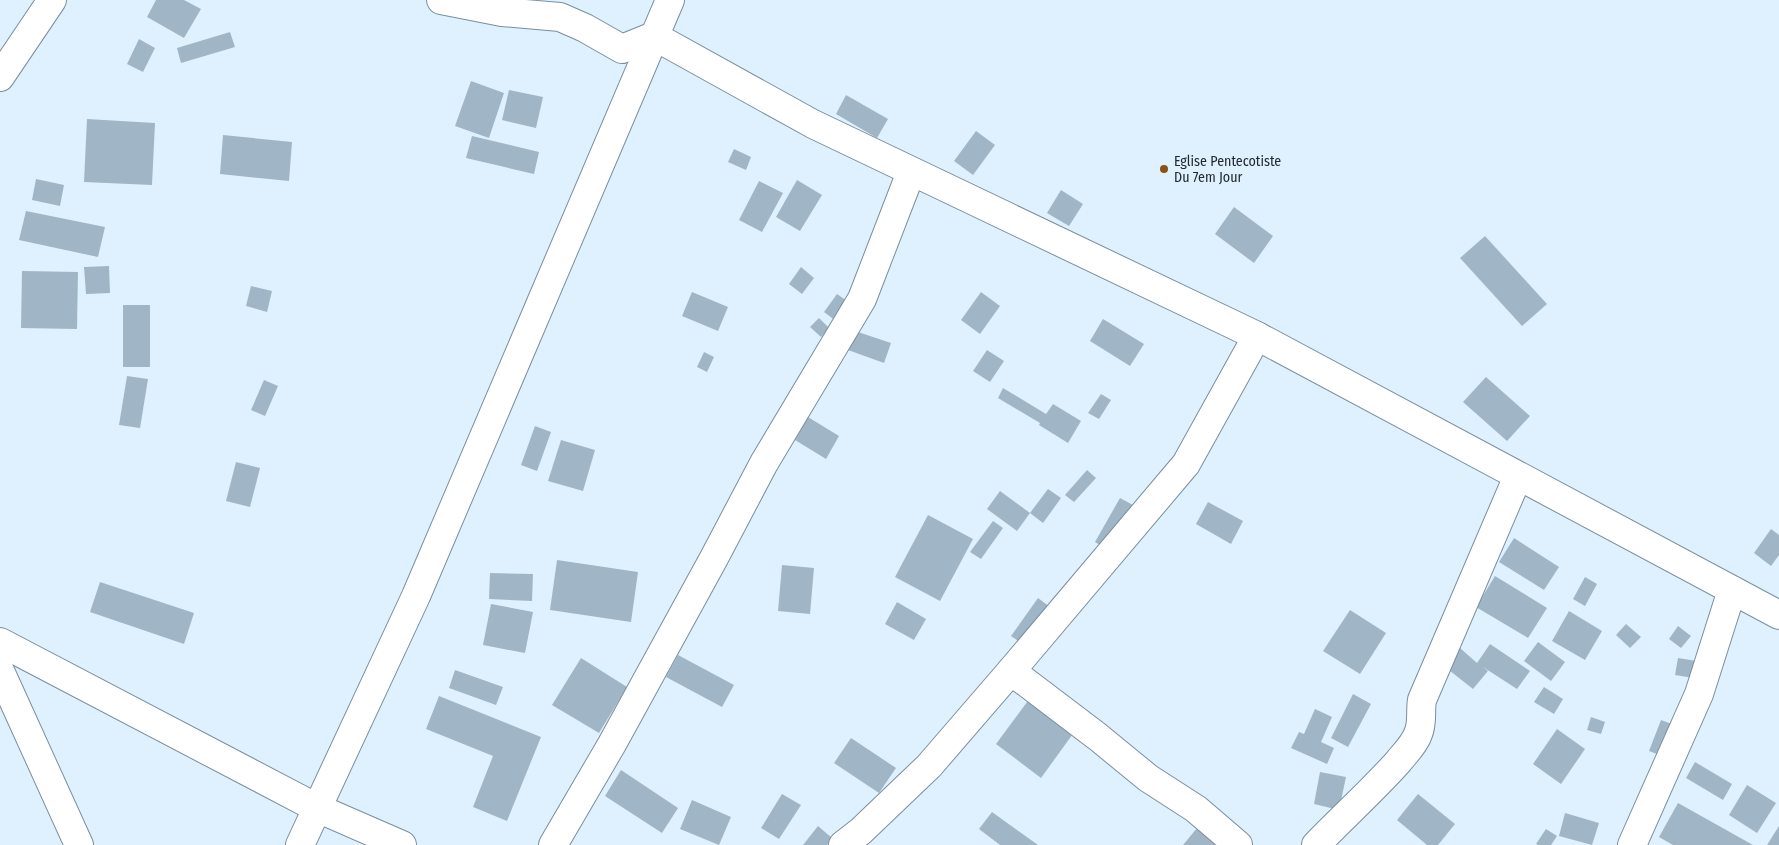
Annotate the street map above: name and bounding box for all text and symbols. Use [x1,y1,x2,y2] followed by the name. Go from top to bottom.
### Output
[1174,153,1281,186] place label: Eglise Pentecotiste Du 7em Jour
[1158,163,1170,175] marker: Eglise Pentecotiste Du 7em Jour

